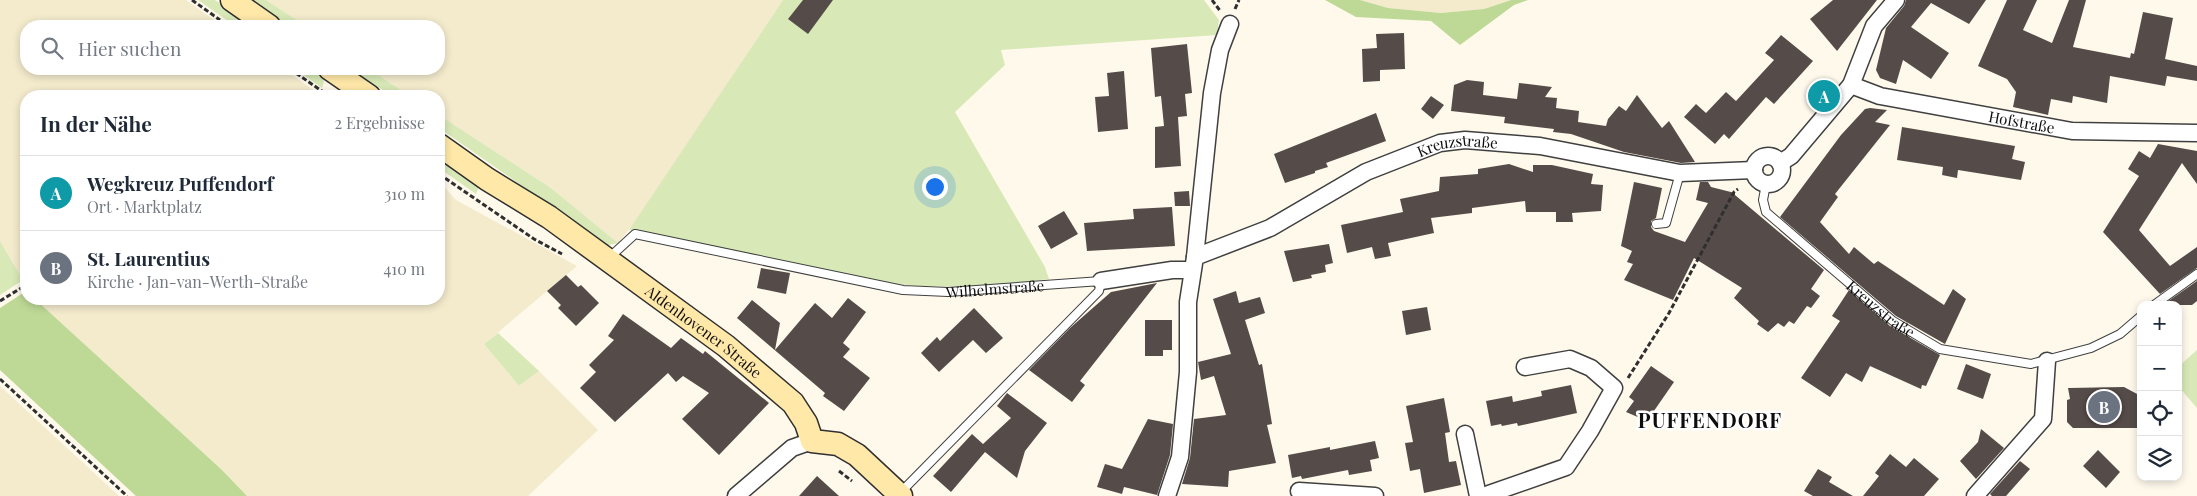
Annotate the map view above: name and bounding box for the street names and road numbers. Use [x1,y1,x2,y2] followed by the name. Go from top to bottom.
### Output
[1987,106,2056,138] street label: Hofstraße
[1414,130,1499,161] street label: Kreuzstraße
[944,275,1045,302] street label: Wilhelmstraße
[1842,276,1919,342] street label: Kreuzstraße
[641,280,766,382] street label: Aldenhovener Straße

